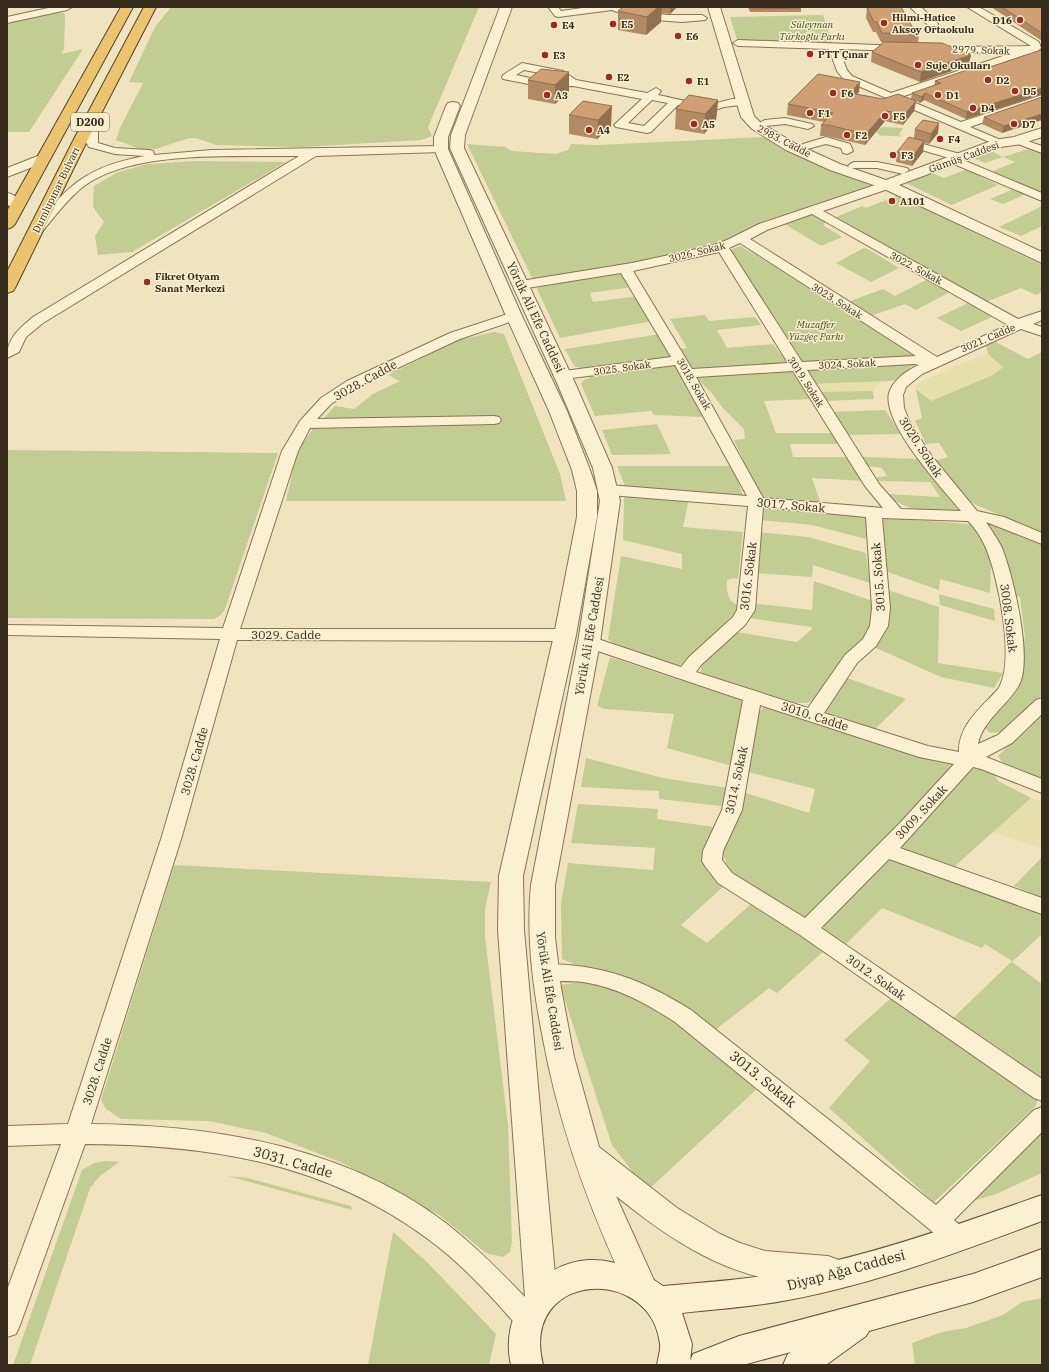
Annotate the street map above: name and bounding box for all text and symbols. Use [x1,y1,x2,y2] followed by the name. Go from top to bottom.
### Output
[892,11,975,36] place label: Hilmi-Hatice Aksoy Ortaokulu
[992,14,1012,27] place label: D16
[1015,15,1025,25] marker: D16
[621,18,634,31] place label: E5
[779,18,845,43] park label: Süleyman Türkoğlu Parkı
[879,18,889,28] marker: Hilmi-Hatice Aksoy Ortaokulu
[562,19,575,32] place label: E4
[608,19,618,29] marker: E5
[549,20,559,30] marker: E4
[686,30,699,43] place label: E6
[673,31,683,41] marker: E6
[952,42,1010,58] street label: 2979. Sokak
[818,48,869,61] place label: PTT Çınar
[553,49,566,62] place label: E3
[805,49,815,59] marker: PTT Çınar
[540,50,550,60] marker: E3
[926,59,991,72] place label: Suje Okulları
[913,60,923,70] marker: Suje Okulları
[617,71,630,84] place label: E2
[604,72,614,82] marker: E2
[996,74,1010,87] place label: D2
[697,75,710,88] place label: E1
[983,75,993,85] marker: D2
[684,76,694,86] marker: E1
[1023,85,1037,98] place label: D5
[1010,86,1020,96] marker: D5
[841,87,853,100] place label: F6
[828,88,838,98] marker: F6
[555,89,568,102] place label: A3
[946,89,960,102] place label: D1
[542,90,552,100] marker: A3
[933,90,943,100] marker: D1
[981,102,995,115] place label: D4
[968,103,978,113] marker: D4
[818,107,830,120] place label: F1
[805,108,815,118] marker: F1
[893,110,905,123] place label: F5
[880,111,890,121] marker: F5
[71,113,109,131] road number: D200
[702,118,715,131] place label: A5
[1022,118,1036,131] place label: D7
[689,119,699,129] marker: A5
[1009,119,1019,129] marker: D7
[755,122,813,160] street label: 2983. Cadde
[597,124,610,137] place label: A4
[584,125,594,135] marker: A4
[855,129,867,142] place label: F2
[842,130,852,140] marker: F2
[948,133,960,146] place label: F4
[935,134,945,144] marker: F4
[927,138,1001,176] street label: Gümüş Caddesi
[30,145,82,235] street label: Dumlupınar Bulvarı
[901,149,913,162] place label: F3
[888,150,898,160] marker: F3
[900,195,925,208] place label: A101
[887,196,897,206] marker: A101
[667,239,727,265] street label: 3026. Sokak
[887,249,945,287] street label: 3022. Sokak
[504,259,568,375] street label: Yörük Ali Efe Caddesi
[155,270,226,295] place label: Fikret Otyam Sanat Merkezi
[142,277,152,287] marker: Fikret Otyam Sanat Merkezi
[809,280,865,322] street label: 3023. Sokak
[788,318,844,343] park label: Muzaffer Yüzgeç Parkı
[959,321,1017,355] street label: 3021. Cadde
[785,354,827,410] street label: 3019. Sokak
[331,356,399,404] street label: 3028. Cadde
[674,356,714,412] street label: 3018. Sokak
[818,356,876,372] street label: 3024. Sokak
[593,358,652,378] street label: 3025. Sokak
[896,414,946,480] street label: 3020. Sokak
[756,495,826,515] street label: 3017. Sokak
[736,541,760,611] street label: 3016. Sokak
[868,542,888,612] street label: 3015. Sokak
[571,575,607,697] street label: Yörük Ali Efe Caddesi
[997,583,1021,653] street label: 3008. Sokak
[251,627,321,642] street label: 3029. Cadde
[779,698,851,734] street label: 3010. Cadde
[177,725,211,797] street label: 3028. Cadde
[721,745,751,815] street label: 3014. Sokak
[892,782,950,842] street label: 3009. Sokak
[533,930,567,1052] street label: Yörük Ali Efe Caddesi
[843,951,909,1003] street label: 3012. Sokak
[79,1035,115,1107] street label: 3028. Cadde
[726,1047,801,1112] street label: 3013. Sokak
[251,1142,335,1182] street label: 3031. Cadde
[785,1246,907,1294] street label: Diyap Ağa Caddesi

